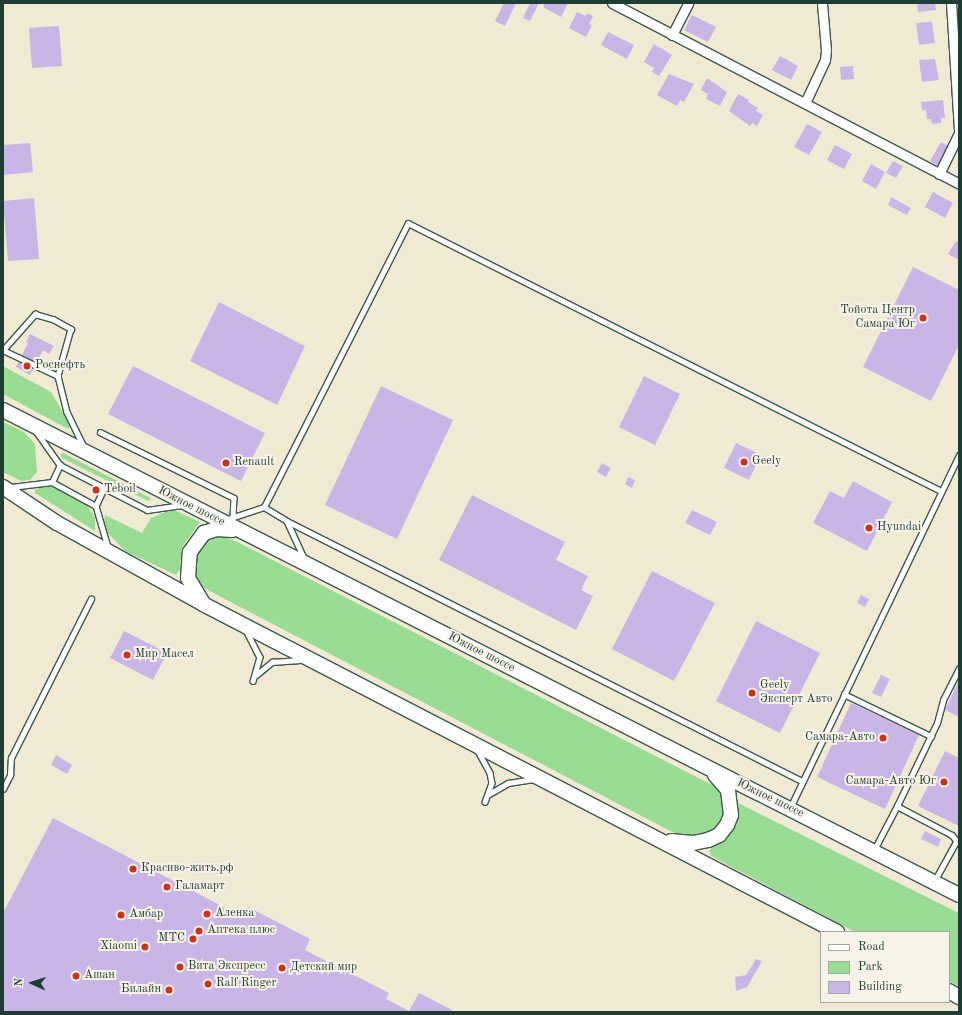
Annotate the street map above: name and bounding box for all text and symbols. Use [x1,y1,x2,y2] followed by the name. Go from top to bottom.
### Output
[840,304,915,332] place label: Тойота Центр Самара Юг
[918,313,928,323] marker: Тойота Центр Самара Юг
[35,359,85,373] place label: Роснефть
[22,361,32,371] marker: Роснефть
[752,455,781,469] place label: Geely
[234,456,274,470] place label: Renault
[739,457,749,467] marker: Geely
[221,458,231,468] marker: Renault
[104,483,136,497] place label: Teboil
[155,484,227,530] street label: Южное шоссе
[91,485,101,495] marker: Teboil
[877,521,921,535] place label: Hyundai
[864,523,874,533] marker: Hyundai
[445,630,517,676] street label: Южное шоссе
[135,648,194,662] place label: Мир Масел
[122,650,132,660] marker: Мир Масел
[760,679,833,707] place label: Geely Эксперт Авто
[747,688,757,698] marker: Geely Эксперт Авто
[805,731,875,745] place label: Самара-Авто
[878,733,888,743] marker: Самара-Авто
[845,775,936,789] place label: Самара-Авто Юг
[734,777,806,821] street label: Южное шоссе
[939,777,949,787] marker: Самара-Авто Юг
[141,862,234,876] place label: Красиво-жить.рф
[128,864,138,874] marker: Красиво-жить.рф
[175,880,225,894] place label: Галамарт
[162,882,172,892] marker: Галамарт
[215,907,254,921] place label: Аленка
[129,908,163,922] place label: Амбар
[202,909,212,919] marker: Аленка
[116,910,126,920] marker: Амбар
[207,924,275,938] place label: Аптека плюс
[194,926,204,936] marker: Аптека плюс
[820,931,950,1003] legend
[158,932,185,946] place label: МТС
[188,934,198,944] marker: МТС
[100,940,137,954] place label: Xiaomi
[858,941,885,953] text: Road
[140,942,150,952] marker: Xiaomi
[188,960,265,974] place label: Вита Экспресс
[290,961,357,975] place label: Детский мир
[858,961,883,973] text: Park
[175,962,185,972] marker: Вита Экспресс
[12,963,52,1003] north arrow
[277,963,287,973] marker: Детский мир
[84,969,115,983] place label: Ашан
[71,971,81,981] marker: Ашан
[216,977,276,991] place label: Ralf Ringer
[14,978,25,987] text: N
[203,979,213,989] marker: Ralf Ringer
[858,981,902,993] text: Building
[121,983,161,997] place label: Билайн
[164,985,174,995] marker: Билайн

